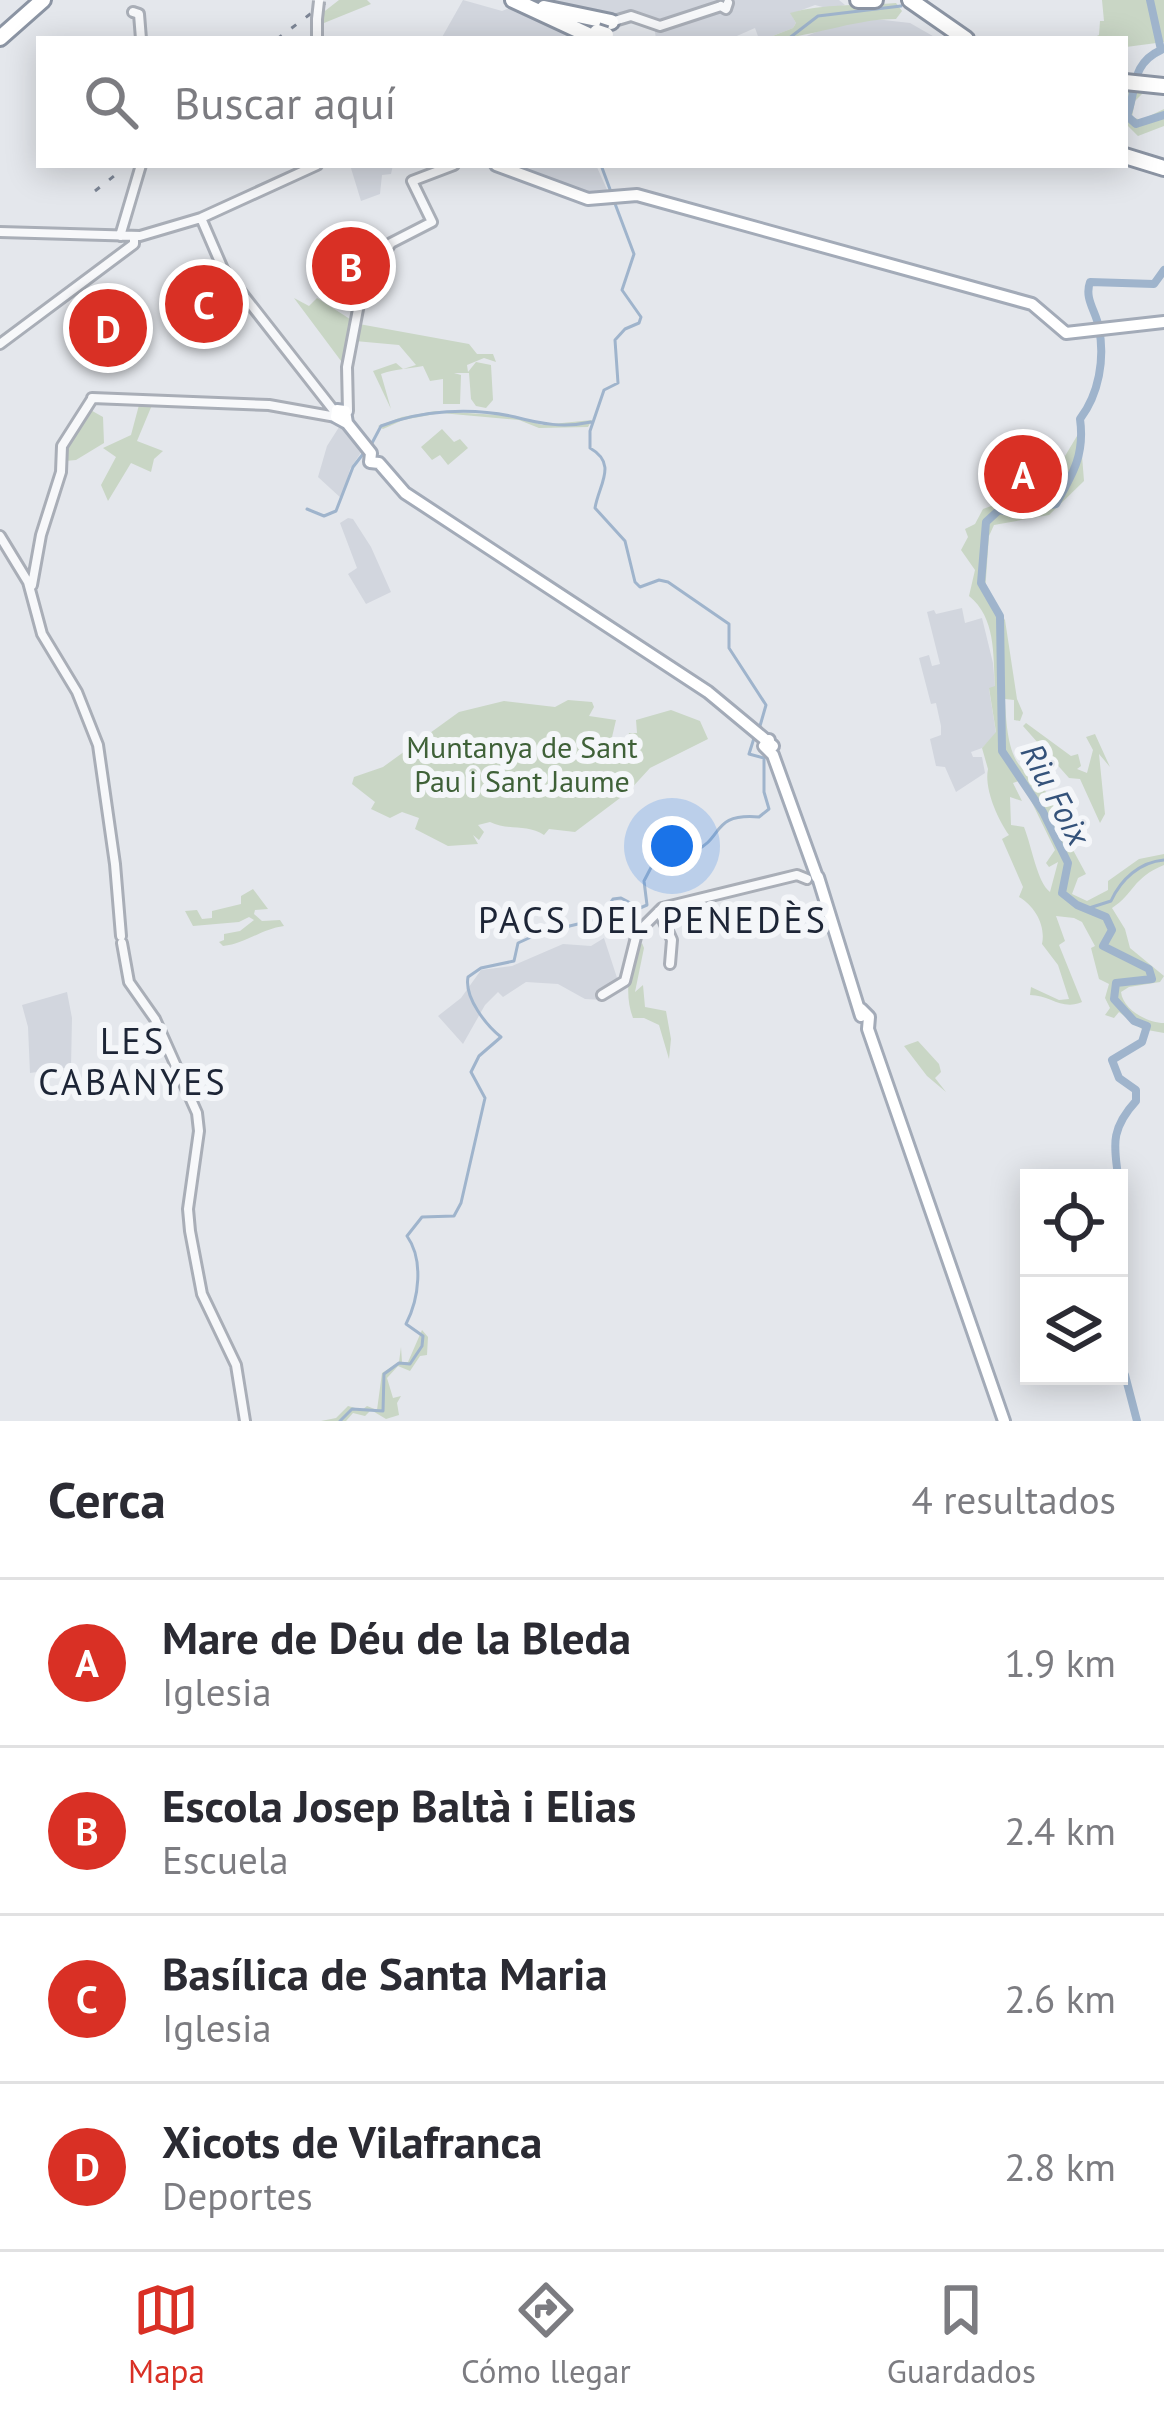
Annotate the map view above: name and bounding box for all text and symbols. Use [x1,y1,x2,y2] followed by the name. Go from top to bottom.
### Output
[36,36,1128,168] search box
[78,69,144,135] icon: search
[174,73,396,131] text: Buscar aquí
[312,221,390,311] pin: B
[165,259,243,349] pin: C
[69,283,147,373] pin: D
[984,429,1062,519] pin: A
[406,727,638,800] park label: Muntanya de Sant Pau i Sant Jaume
[1012,735,1102,853] water label: Riu Foix
[642,816,702,876] your location
[478,896,828,943] district label: PACS DEL PENEDÈS
[38,1017,228,1105] district label: LES CABANYES
[1020,1169,1128,1385] map controls
[1020,1169,1128,1277] button: locate
[1020,1277,1128,1385] button: layers
[48,1466,166,1532] text: Cerca
[912,1474,1116,1525] text: 4 resultados
[162,1608,631,1666] text: Mare de Déu de la Bleda
[75,1637,99,1688] text: A
[1004,1637,1116,1688] text: 1.9 km
[162,1666,272,1717] text: Iglesia
[162,1776,636,1834] text: Escola Josep Baltà i Elias
[75,1805,99,1856] text: B
[1004,1805,1116,1856] text: 2.4 km
[162,1834,288,1885] text: Escuela
[162,1944,608,2002] text: Basílica de Santa Maria
[76,1973,98,2024] text: C
[1004,1973,1116,2024] text: 2.6 km
[162,2002,272,2053] text: Iglesia
[162,2112,542,2170] text: Xicots de Vilafranca
[74,2141,100,2192] text: D
[1004,2141,1116,2192] text: 2.8 km
[162,2170,313,2221] text: Deportes
[128,2277,205,2392] tab: Mapa
[461,2277,631,2392] tab: Cómo llegar
[887,2277,1036,2392] tab: Guardados

